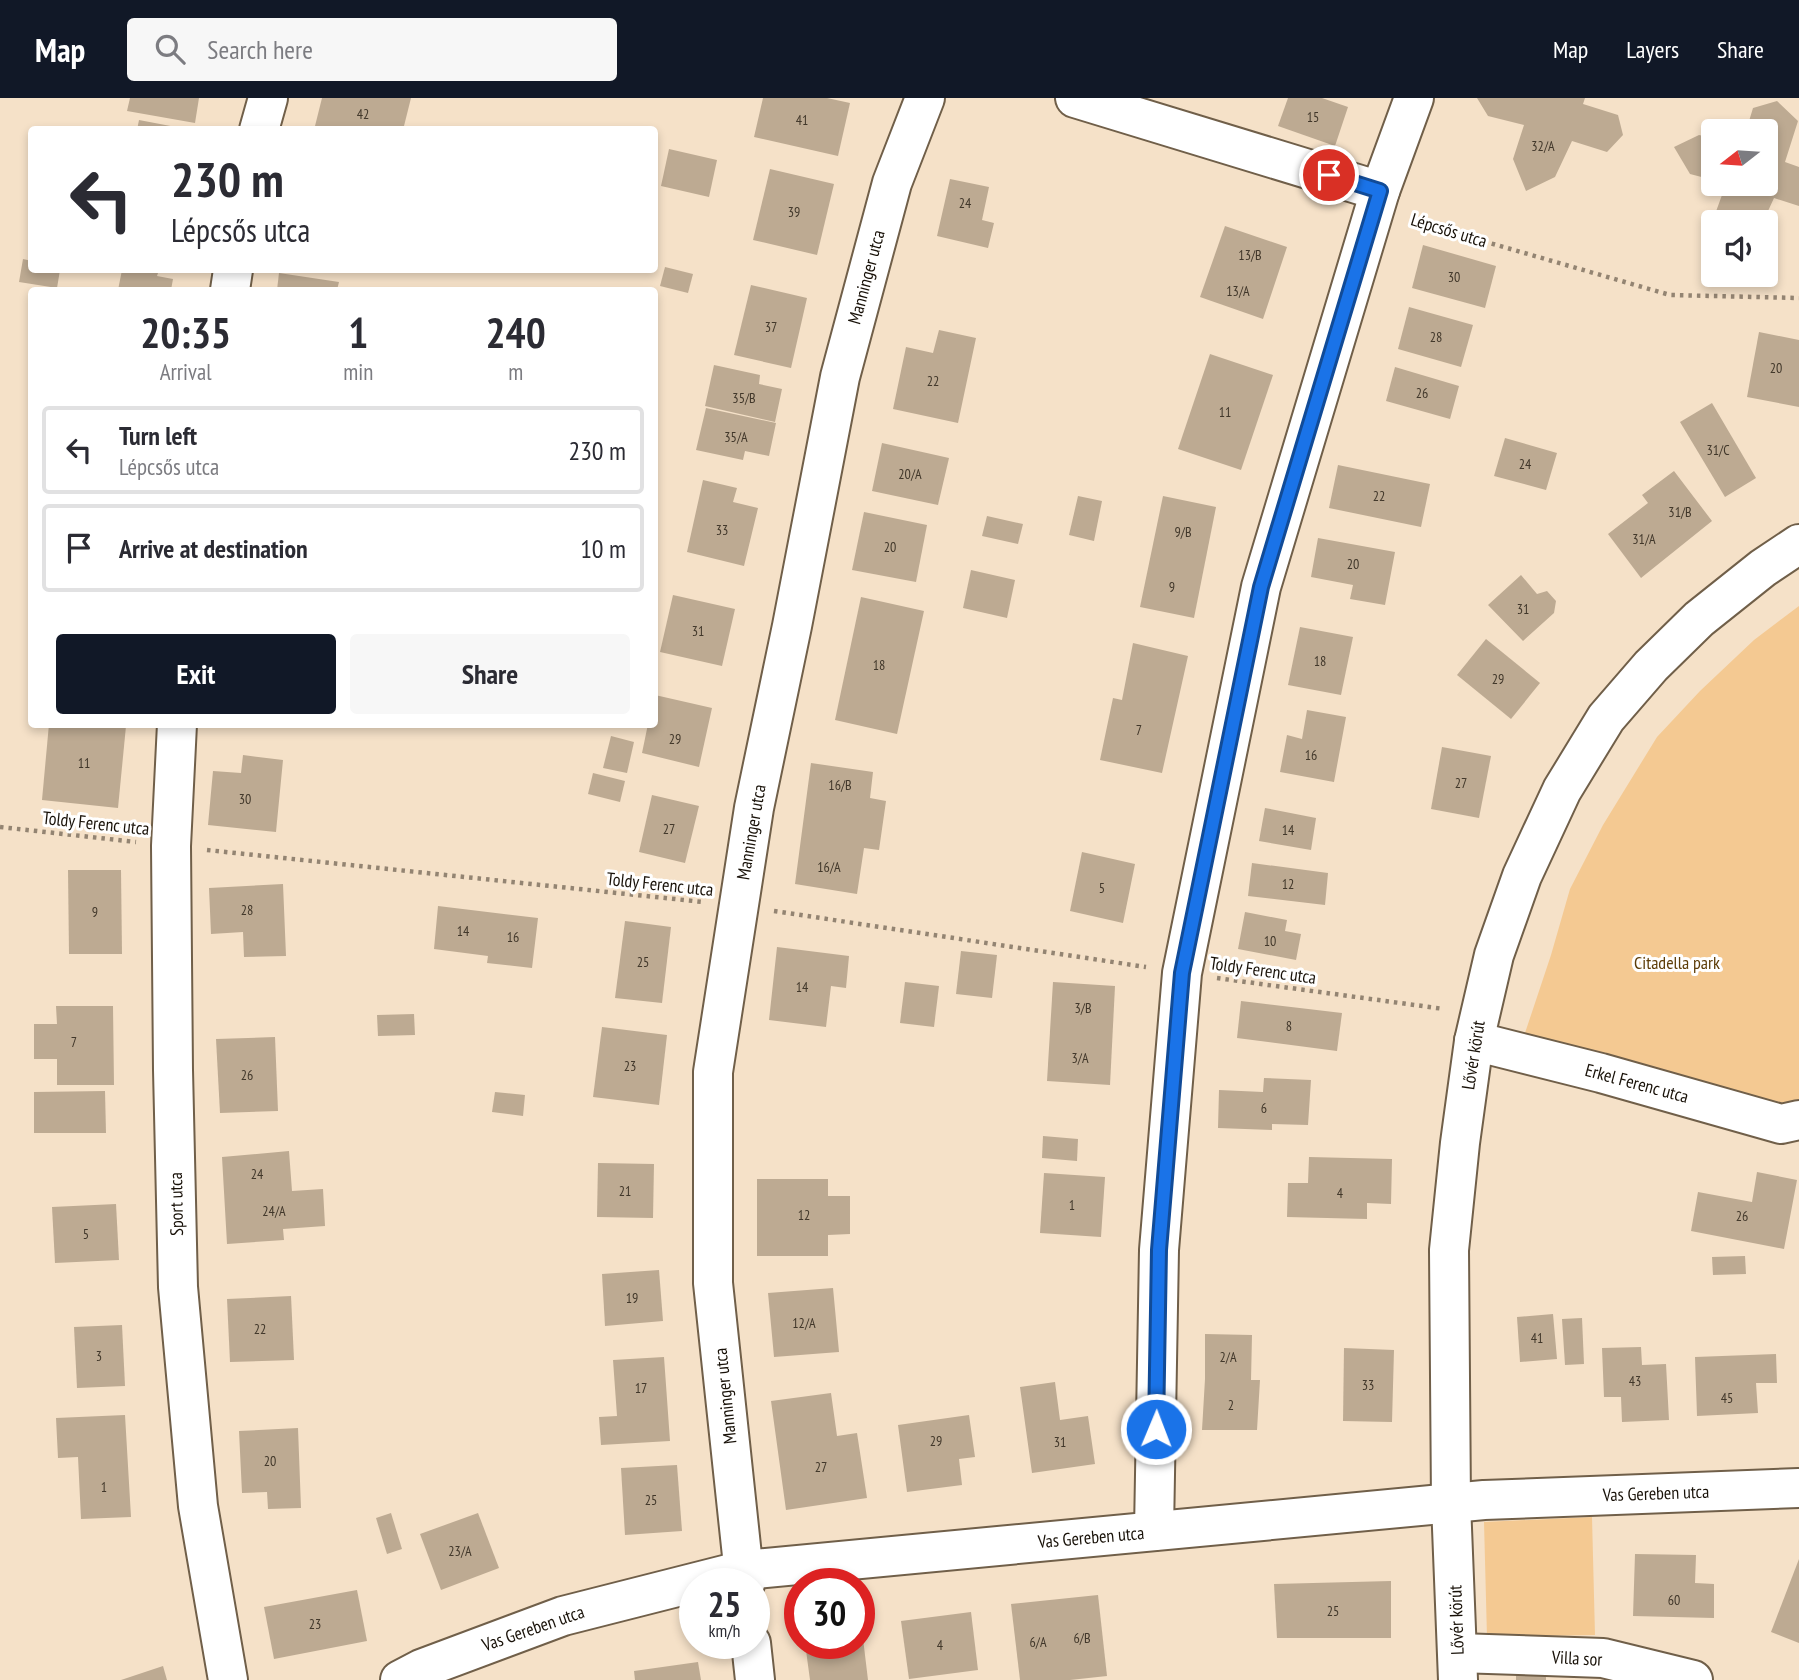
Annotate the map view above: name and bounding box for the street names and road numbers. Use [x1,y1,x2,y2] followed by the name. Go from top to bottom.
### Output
[1408,208,1490,252] street label: Lépcsős utca
[842,227,890,327] street label: Manninger utca
[731,783,771,881] street label: Manninger utca
[41,806,151,840] street label: Toldy Ferenc utca
[605,867,715,901] street label: Toldy Ferenc utca
[1208,951,1318,989] street label: Toldy Ferenc utca
[1456,1019,1490,1091] street label: Lővér körút
[1583,1058,1691,1108] street label: Erkel Ferenc utca
[164,1172,188,1236] street label: Sport utca
[709,1347,741,1445] street label: Manninger utca
[1601,1480,1710,1506] street label: Vas Gereben utca
[1036,1521,1145,1553] street label: Vas Gereben utca
[1443,1585,1469,1655] street label: Lővér körút
[478,1600,587,1657] street label: Vas Gereben utca
[1550,1645,1603,1671] street label: Villa sor

